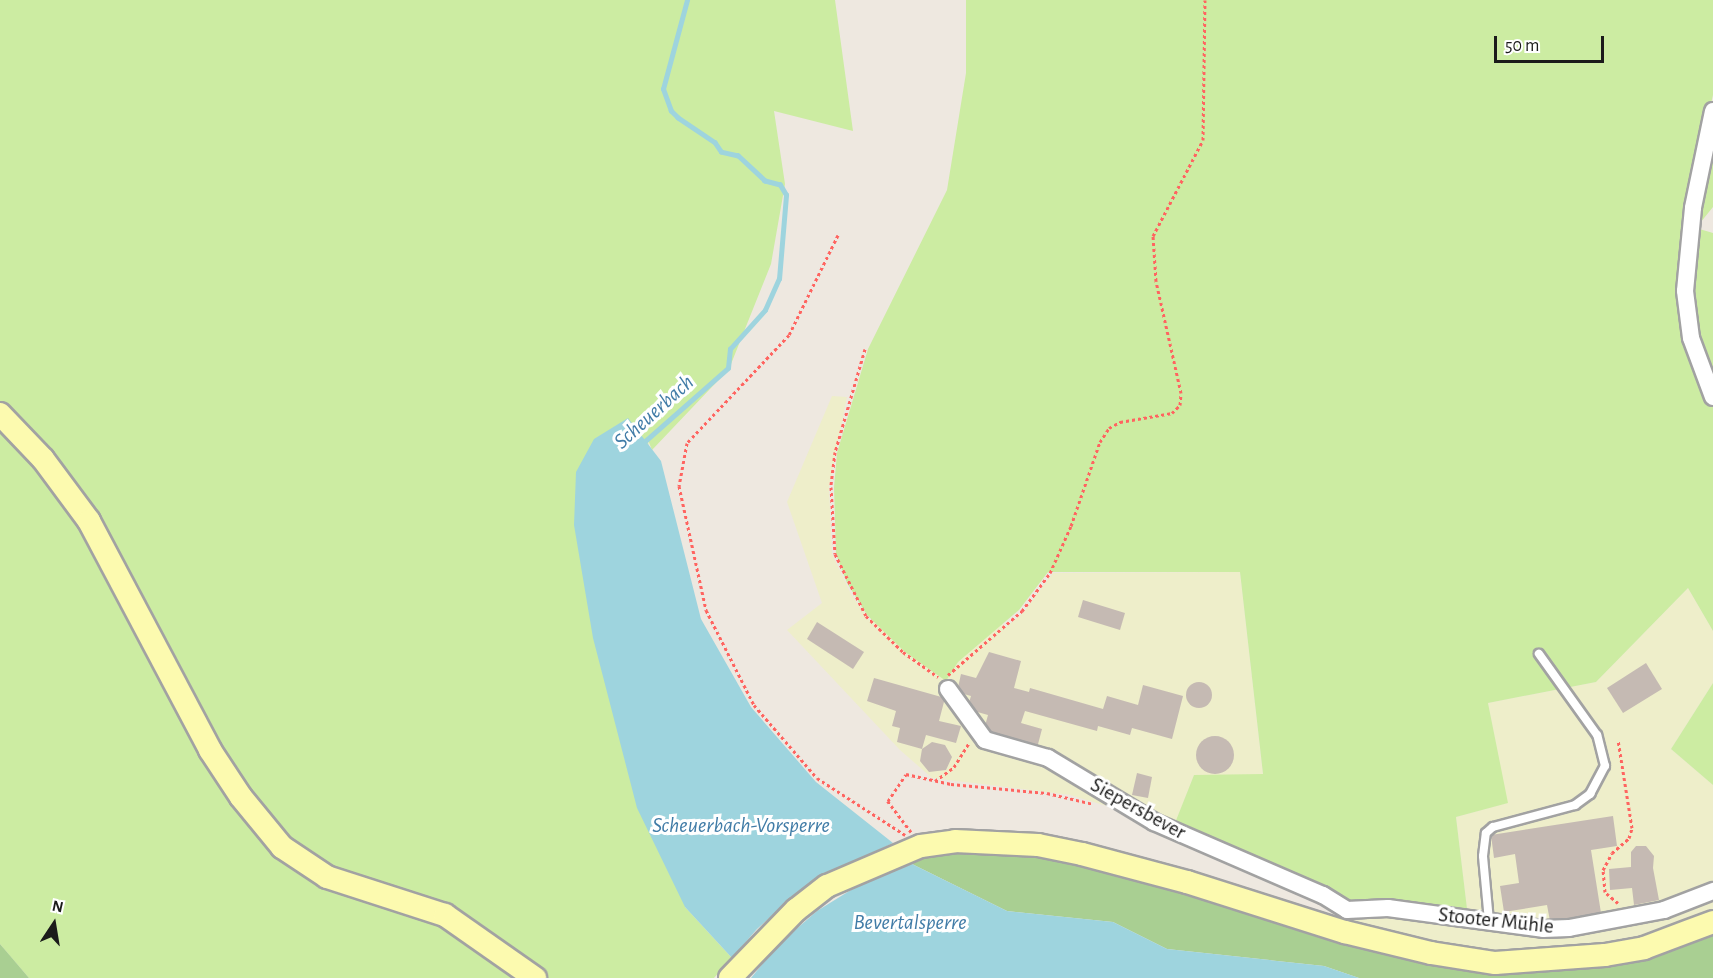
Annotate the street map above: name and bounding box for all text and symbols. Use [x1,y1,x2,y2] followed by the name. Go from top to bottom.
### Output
[1497,24,1606,62] scale bar
[1505,37,1539,55] text: 50 m
[609,369,699,455] water label: Scheuerbach
[1086,772,1190,846] street label: Siepersbever
[652,813,830,839] water label: Scheuerbach-Vorsperre
[24,894,84,954] north arrow
[51,897,65,915] text: N
[1437,902,1555,940] street label: Stooter Mühle
[853,910,967,936] water label: Bevertalsperre

